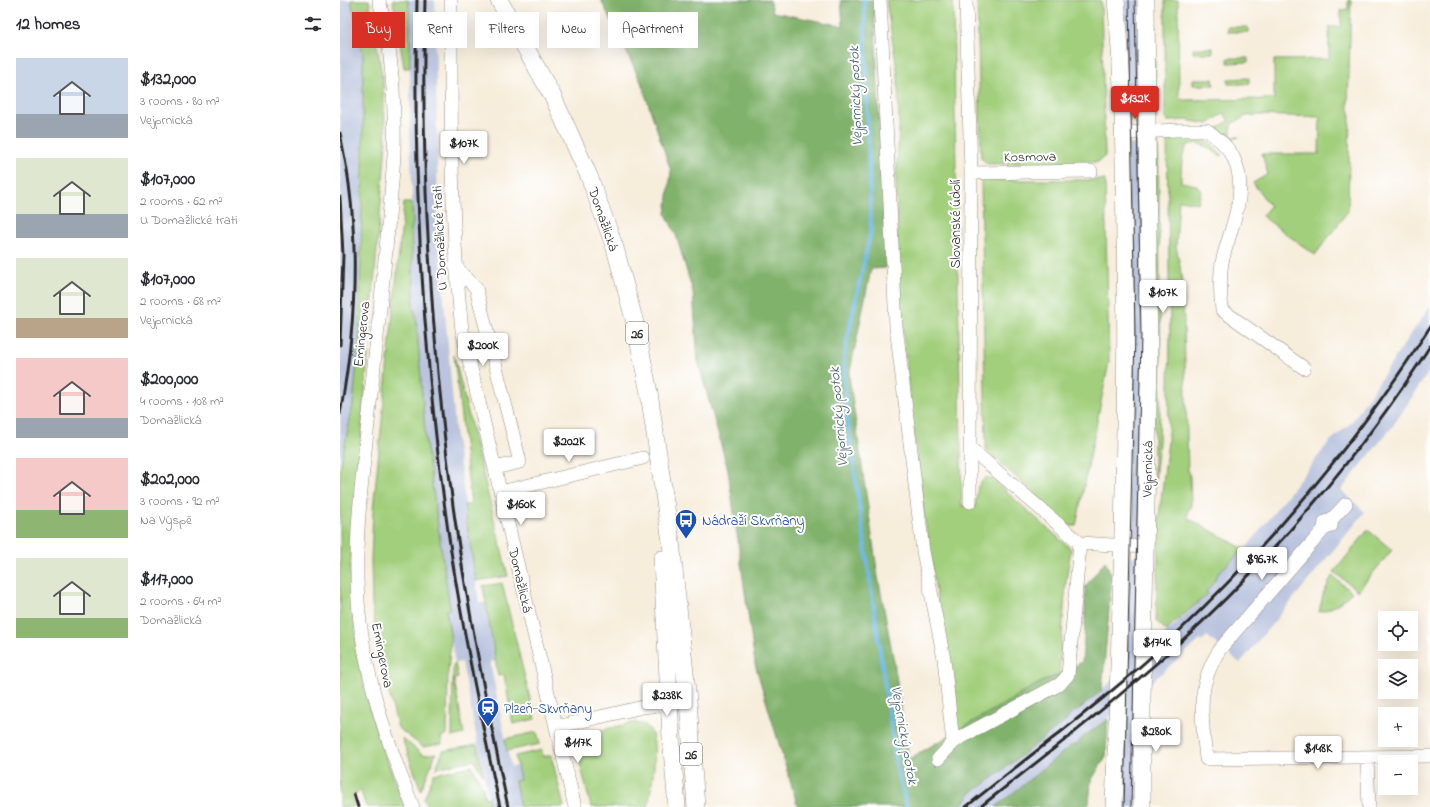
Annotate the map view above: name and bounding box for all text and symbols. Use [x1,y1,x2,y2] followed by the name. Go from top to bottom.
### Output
[16,12,80,37] text: 12 homes
[352,12,405,48] chip: Buy
[413,12,467,48] chip: Rent
[475,12,539,48] chip: Filters
[547,12,600,48] chip: New
[608,12,698,48] chip: Apartment
[302,13,324,35] icon: filters
[843,44,870,146] water label: Vejprnický potok
[140,67,196,92] text: $132,000
[48,74,96,122] icon: home
[1107,86,1163,120] pin: $132K
[1120,89,1150,108] text: $132K
[140,92,220,111] text: 3 rooms · 80 m²
[140,111,192,130] text: Vejprnická
[436,131,492,165] pin: $107K
[449,134,479,153] text: $107K
[1004,147,1056,168] street label: Kosmova
[140,167,195,192] text: $107,000
[48,174,96,222] icon: home
[946,179,967,269] street label: Slovanské údolí
[582,184,623,254] street label: Domažlická
[427,185,454,291] street label: U Domažlické trati
[140,192,223,211] text: 2 rooms · 62 m²
[140,211,238,230] text: U Domažlické trati
[140,267,195,292] text: $107,000
[48,274,96,322] icon: home
[1135,280,1191,314] pin: $107K
[1148,283,1178,302] text: $107K
[140,292,221,311] text: 2 rooms · 68 m²
[349,300,377,368] street label: Emingerova
[140,311,192,330] text: Vejprnická
[626,322,648,344] road number: 26
[455,333,511,367] pin: $200K
[467,336,499,355] text: $200K
[824,365,855,468] water label: Vejprnický potok
[140,367,198,392] text: $200,000
[48,374,96,422] icon: home
[140,392,224,411] text: 4 rooms · 108 m²
[140,411,201,430] text: Domažlická
[541,429,597,463] pin: $202K
[553,432,585,451] text: $202K
[1137,441,1159,498] street label: Vejprnická
[140,467,199,492] text: $202,000
[48,474,96,522] icon: home
[140,492,220,511] text: 3 rooms · 92 m²
[493,492,549,526] pin: $160K
[506,495,536,514] text: $160K
[673,507,699,540] bus stop icon: Nádraží Skvrňany
[140,511,192,530] text: Na Výspě
[702,511,804,533] place label: Nádraží Skvrňany
[502,545,537,615] street label: Domažlická
[1229,547,1295,581] pin: $96.7K
[1246,550,1278,569] text: $96.7K
[140,567,193,592] text: $117,000
[48,574,96,622] icon: home
[140,592,222,611] text: 2 rooms · 64 m²
[140,611,201,630] text: Domažlická
[1378,611,1418,795] map controls
[1378,611,1418,651] button: locate
[364,621,398,690] street label: Emingerova
[1129,630,1185,664] pin: $174K
[1142,633,1172,652] text: $174K
[1378,659,1418,699] button: layers
[639,683,695,717] pin: $238K
[884,684,924,788] water label: Vejprnický potok
[652,686,682,705] text: $238K
[475,695,501,728] station icon: Plzeň-Skvrňany
[504,699,592,721] place label: Plzeň-Skvrňany
[1378,707,1418,747] button: +
[1128,719,1184,753] pin: $280K
[1140,722,1172,741] text: $280K
[550,730,606,764] pin: $117K
[564,733,592,752] text: $117K
[1290,736,1346,770] pin: $148K
[1304,739,1332,758] text: $148K
[680,743,702,765] road number: 26
[1378,755,1418,795] button: −

